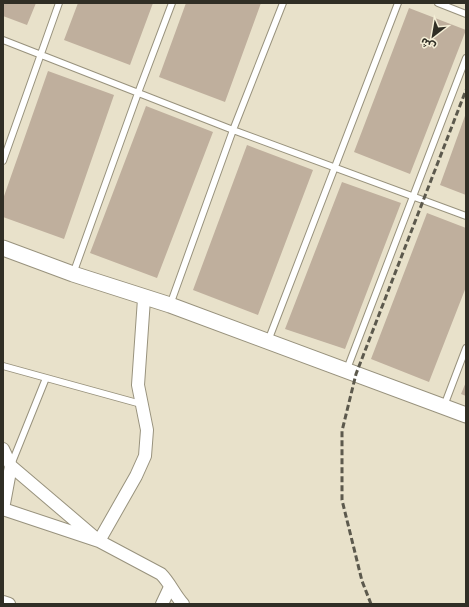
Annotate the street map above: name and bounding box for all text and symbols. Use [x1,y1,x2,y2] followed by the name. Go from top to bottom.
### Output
[413,16,453,56] north arrow
[416,30,440,58] text: ش

